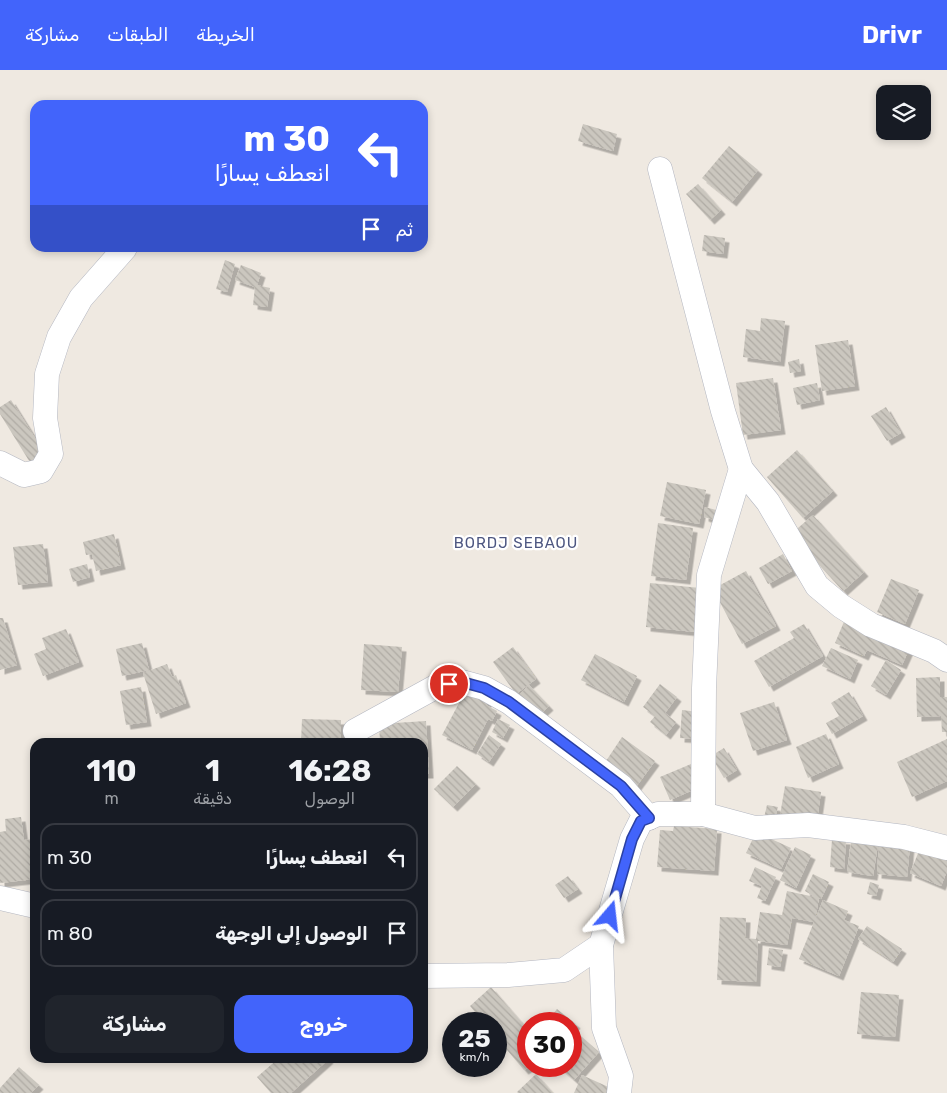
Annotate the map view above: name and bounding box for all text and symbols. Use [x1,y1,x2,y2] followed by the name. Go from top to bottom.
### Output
[862,21,922,49] text: Drivr
[25,24,79,46] text: مشاركة
[107,24,168,46] text: الطبقات
[196,24,255,46] text: الخريطة
[876,85,931,140] map controls
[876,85,931,140] button: layers
[244,118,330,160] text: 30 m
[348,120,413,185] icon: left
[214,160,330,187] text: انعطف يسارًا
[357,215,385,243] icon: arrive
[395,218,413,241] text: ثم
[454,534,578,552] district label: BORDJ SEBAOU
[428,663,470,705] pin
[435,670,463,698] icon: arrive
[87,753,137,789] text: 110
[205,753,220,789] text: 1
[288,753,371,789] text: 16:28
[105,789,119,808] text: m
[193,789,232,808] text: دقيقة
[305,789,355,808] text: الوصول
[383,843,411,871] icon: left
[47,846,92,869] text: 30 m
[265,846,368,869] text: انعطف يسارًا
[583,889,635,941] position arrow
[383,919,411,947] icon: arrive
[47,922,93,945] text: 80 m
[215,922,368,945] text: الوصول إلى الوجهة
[45,995,224,1053] button: مشاركة
[234,995,413,1053] button: خروج
[517,1012,582,1077] speed limit sign: 30
[458,1024,491,1053] text: 25
[460,1050,489,1064] text: km/h

